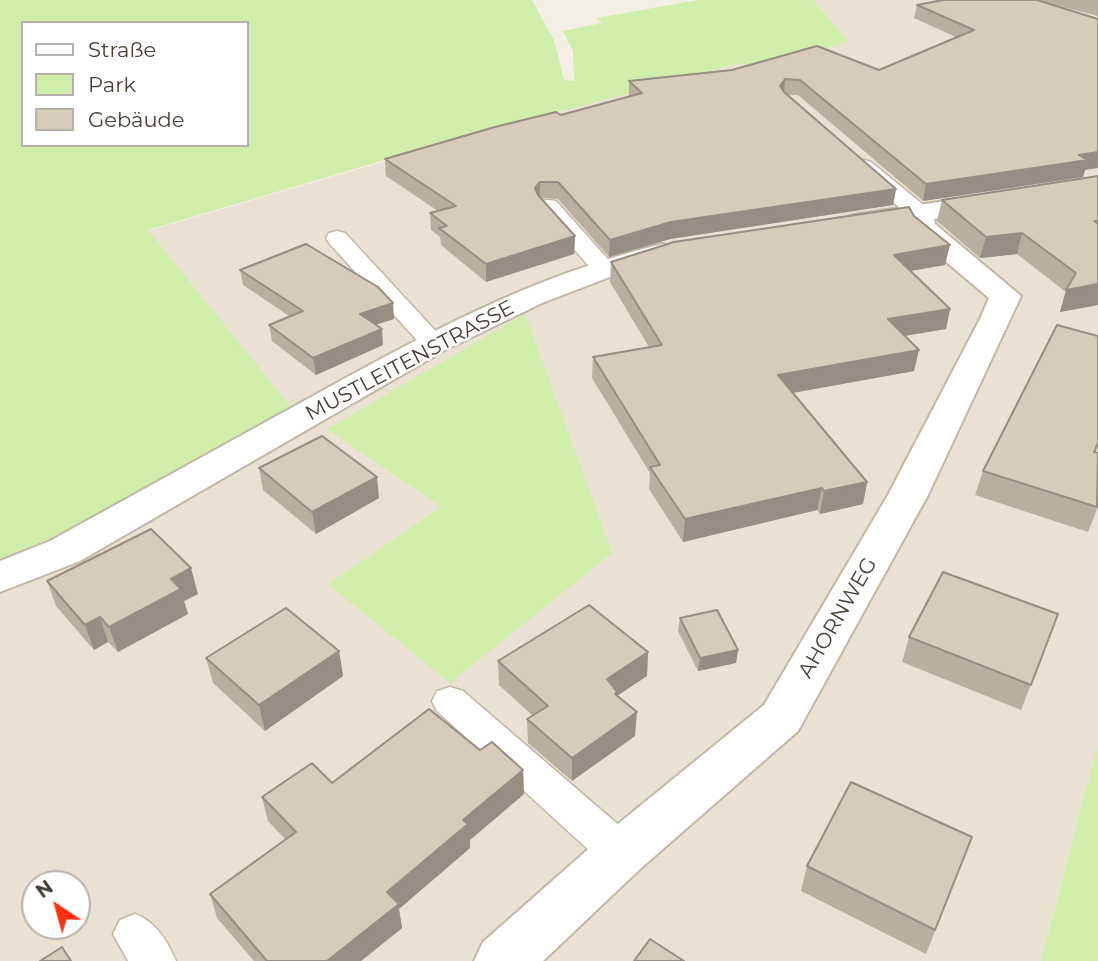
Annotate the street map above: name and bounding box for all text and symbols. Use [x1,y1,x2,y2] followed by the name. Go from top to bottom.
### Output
[21,21,248,147] legend
[88,37,156,62] text: Straße
[88,72,136,97] text: Park
[88,107,185,132] text: Gebäude
[302,295,518,427] street label: MUSTLEITENSTRASSE
[793,553,883,683] street label: AHORNWEG
[21,870,91,940] north arrow
[32,875,58,903] text: N

